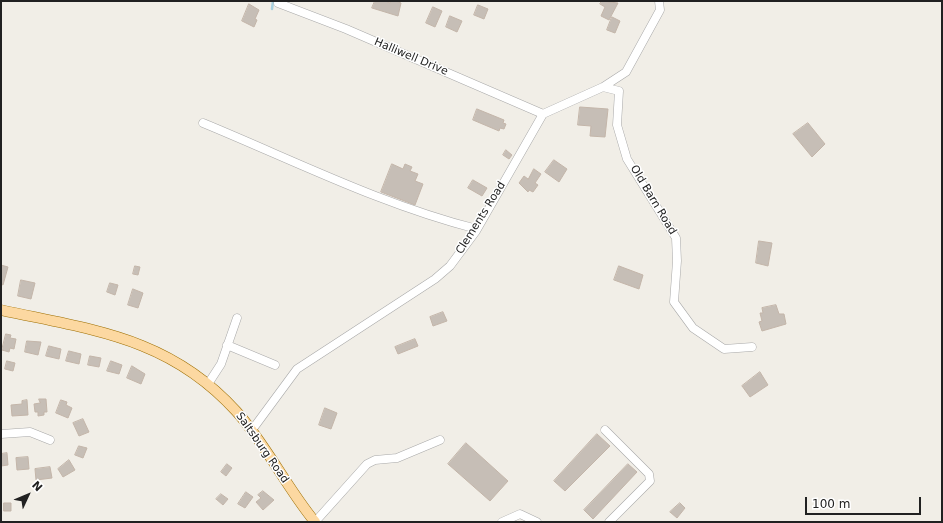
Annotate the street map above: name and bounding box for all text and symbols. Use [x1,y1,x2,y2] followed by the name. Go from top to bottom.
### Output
[372,36,450,78] street label: Halliwell Drive
[627,163,679,237] street label: Old Barn Road
[453,179,509,257] street label: Clements Road
[233,410,291,486] street label: Saltsburg Road
[8,475,48,515] north arrow
[29,478,45,494] text: N
[807,489,923,515] scale bar
[812,497,850,511] text: 100 m

